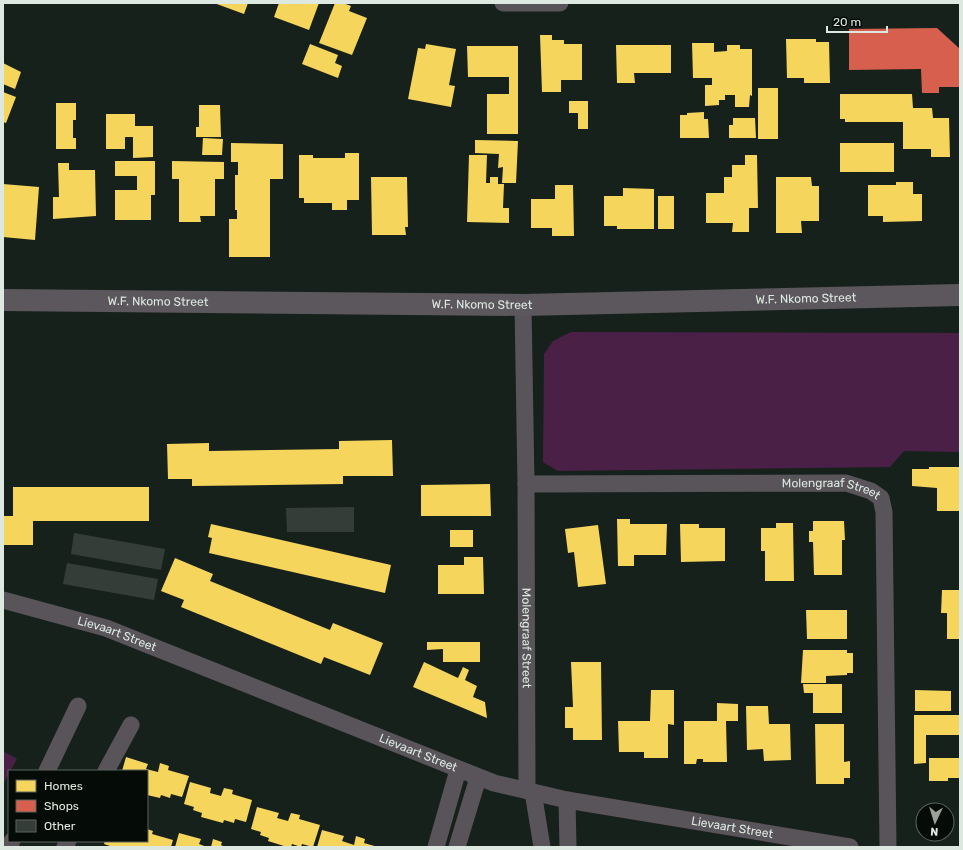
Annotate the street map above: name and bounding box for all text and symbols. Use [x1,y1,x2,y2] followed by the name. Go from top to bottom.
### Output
[827,8,887,34] scale bar
[833,15,861,29] text: 20 m
[755,290,857,307] street label: W.F. Nkomo Street
[108,294,209,309] street label: W.F. Nkomo Street
[432,297,533,312] street label: W.F. Nkomo Street
[782,476,883,503] street label: Molengraaf Street
[519,588,534,688] street label: Molengraaf Street
[76,614,159,655] street label: Lievaart Street
[377,731,460,775] street label: Lievaart Street
[8,770,148,842] legend
[44,779,83,793] text: Homes
[44,799,79,813] text: Shops
[915,802,955,842] north arrow
[690,814,775,841] street label: Lievaart Street
[44,819,76,833] text: Other
[930,825,939,838] text: N

